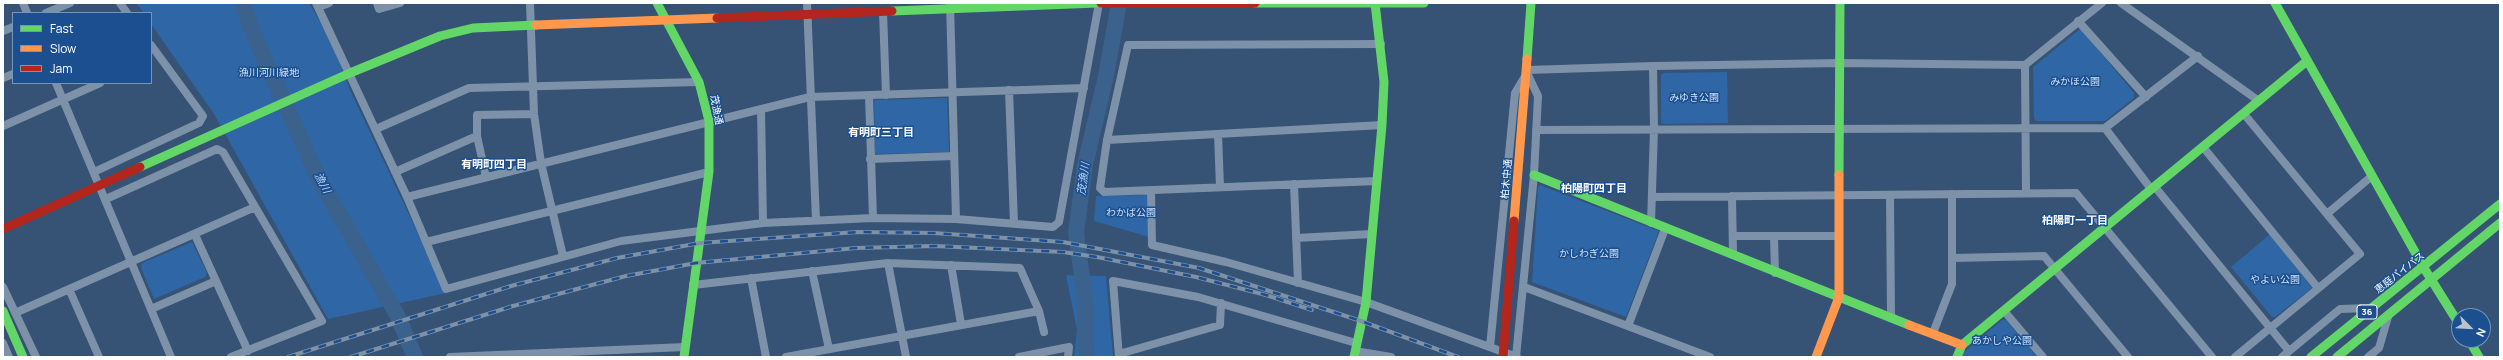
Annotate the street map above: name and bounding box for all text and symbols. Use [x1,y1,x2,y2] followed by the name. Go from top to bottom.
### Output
[12,12,152,84] legend
[50,20,74,37] text: Fast
[50,40,76,57] text: Slow
[50,60,72,77] text: Jam
[239,67,299,79] park label: 漁川河川緑地
[2050,76,2100,88] park label: みかほ公園
[1669,92,1719,104] park label: みゆき公園
[707,94,725,126] street label: 茂漁通
[848,126,914,140] district label: 有明町三丁目
[461,158,527,172] district label: 有明町四丁目
[1499,159,1515,199] street label: 柏木中通
[1075,162,1093,196] water label: 茂漁川
[311,170,333,196] water label: 漁川
[1561,182,1627,196] district label: 柏陽町四丁目
[1106,207,1156,219] park label: わかば公園
[2042,214,2108,228] district label: 柏陽町一丁目
[1559,248,1619,260] park label: かしわぎ公園
[2373,250,2427,296] street label: 恵庭バイパス
[2250,274,2300,286] park label: やよい公園
[2357,305,2377,319] road number: 36
[2451,308,2491,348] north arrow
[2473,326,2490,339] text: N
[1972,335,2032,347] park label: あかしや公園

